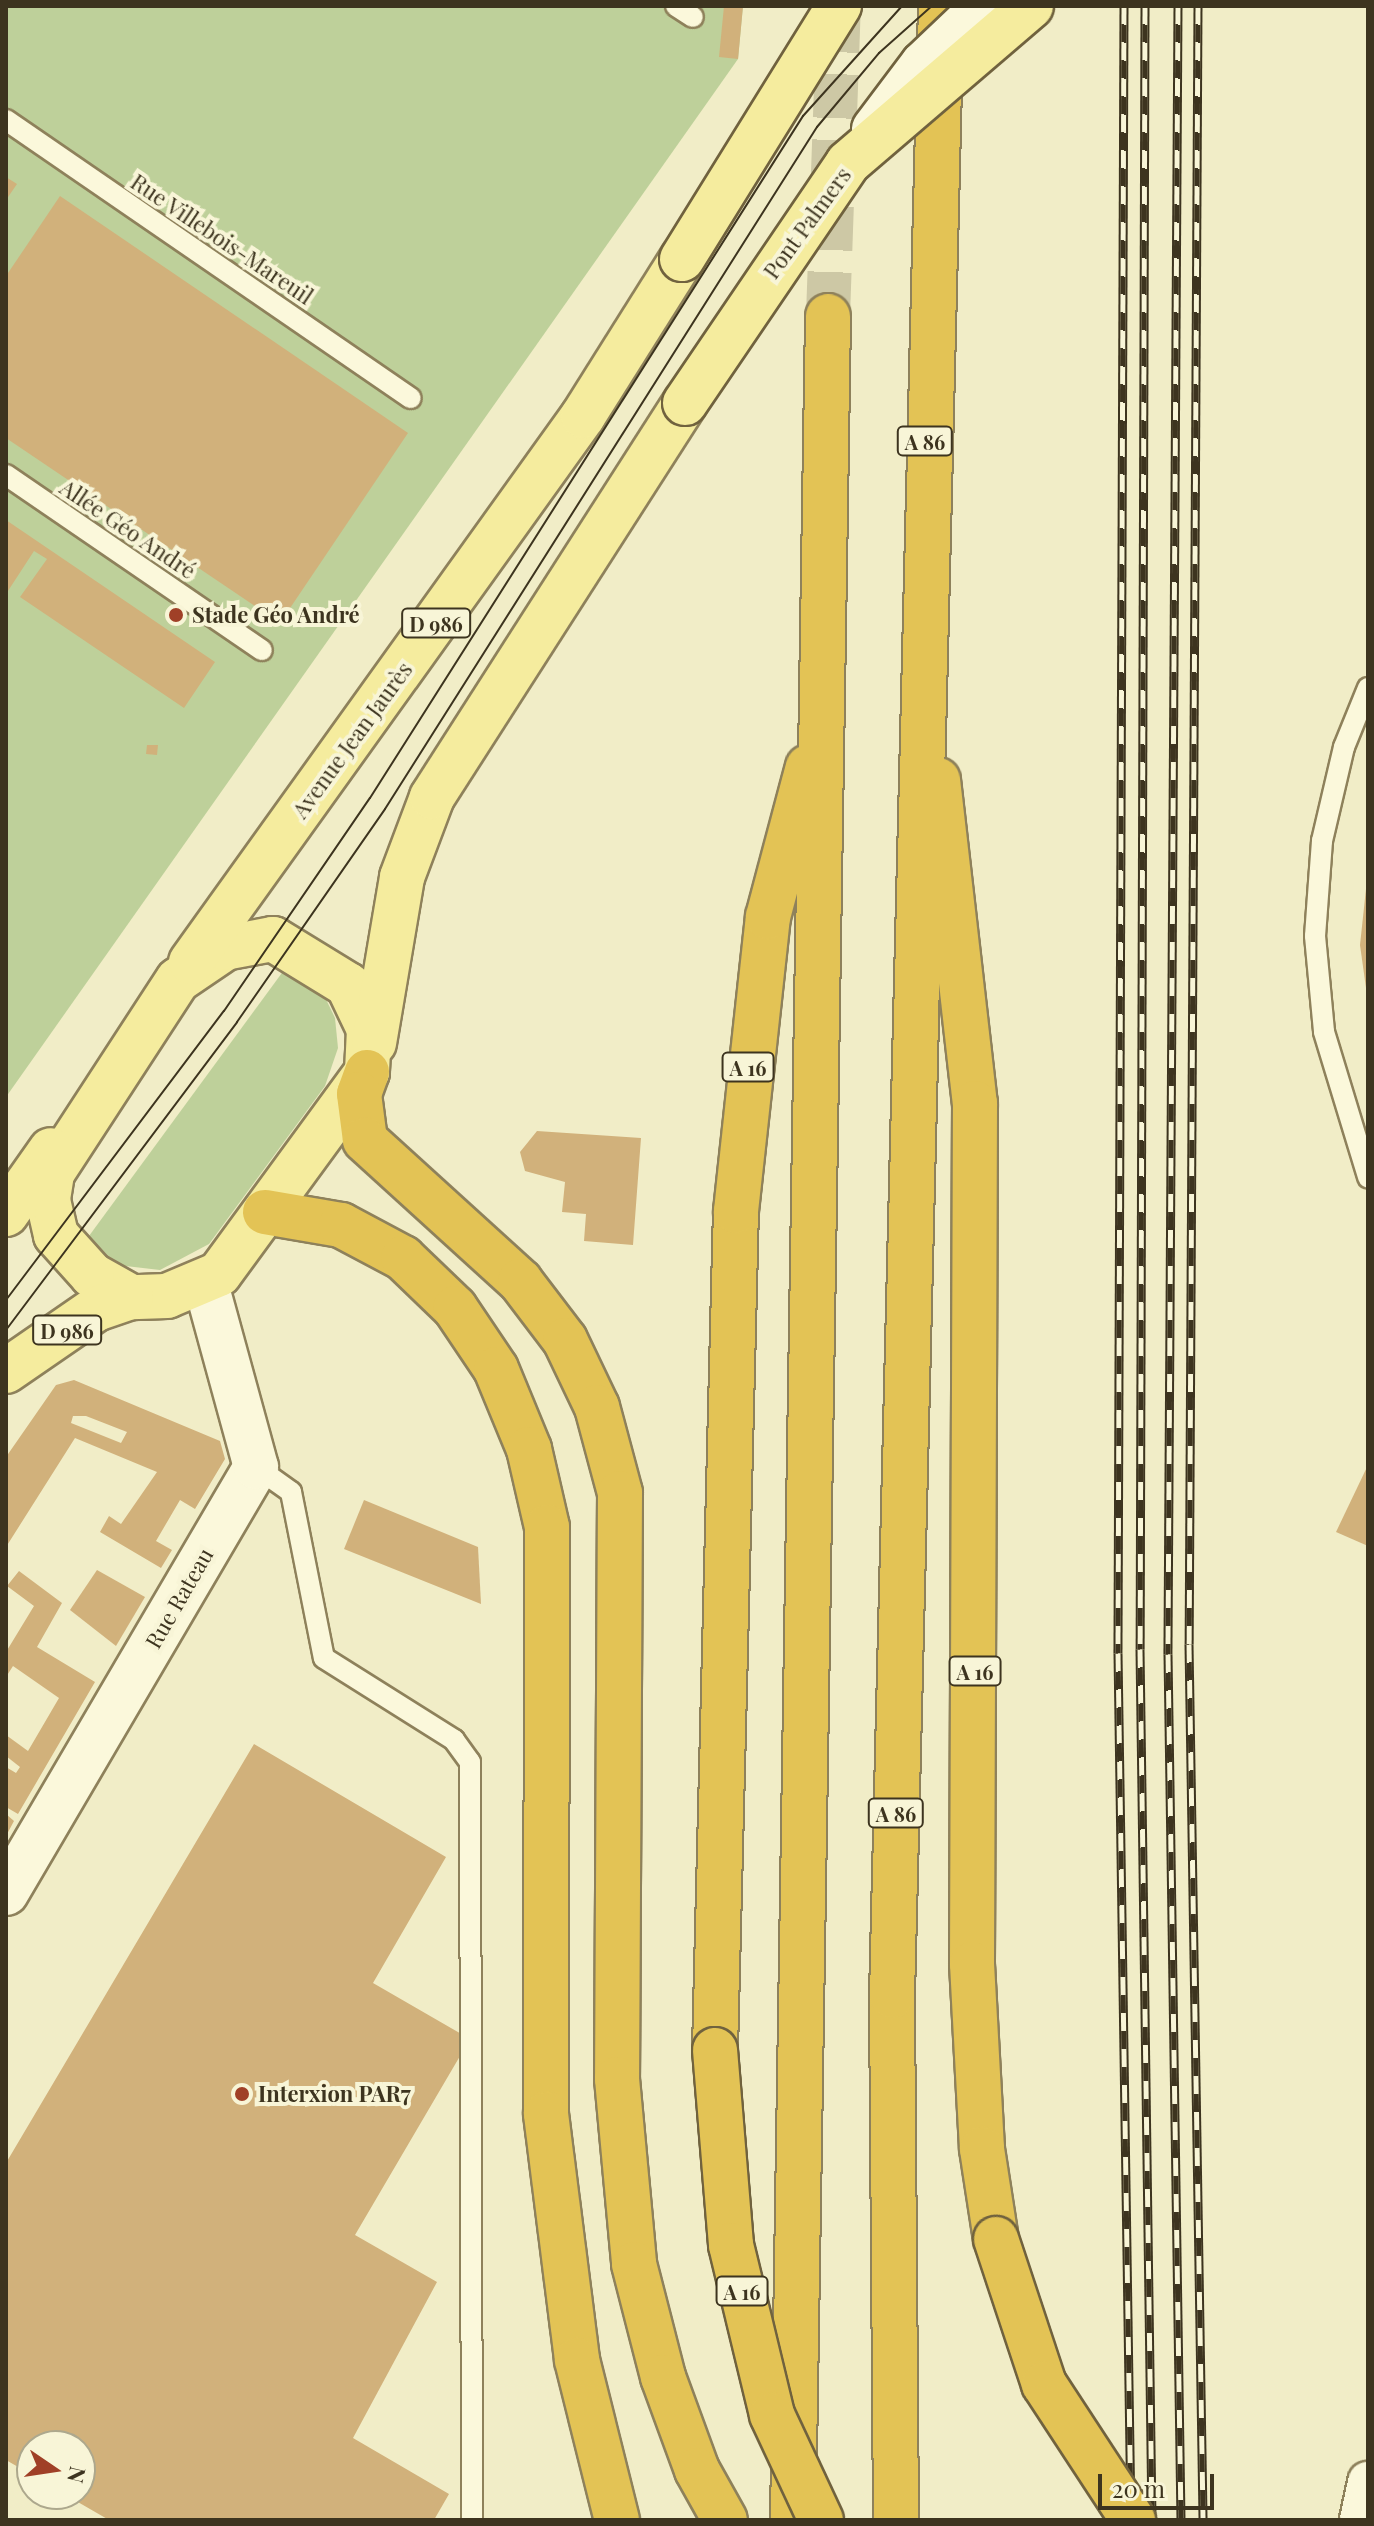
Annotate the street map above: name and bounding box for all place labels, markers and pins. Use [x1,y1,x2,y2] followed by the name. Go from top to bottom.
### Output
[192,602,361,628] place label: Stade Géo André
[167,606,185,624] marker: Stade Géo André
[258,2081,411,2107] place label: Interxion PAR7
[233,2085,251,2103] marker: Interxion PAR7

